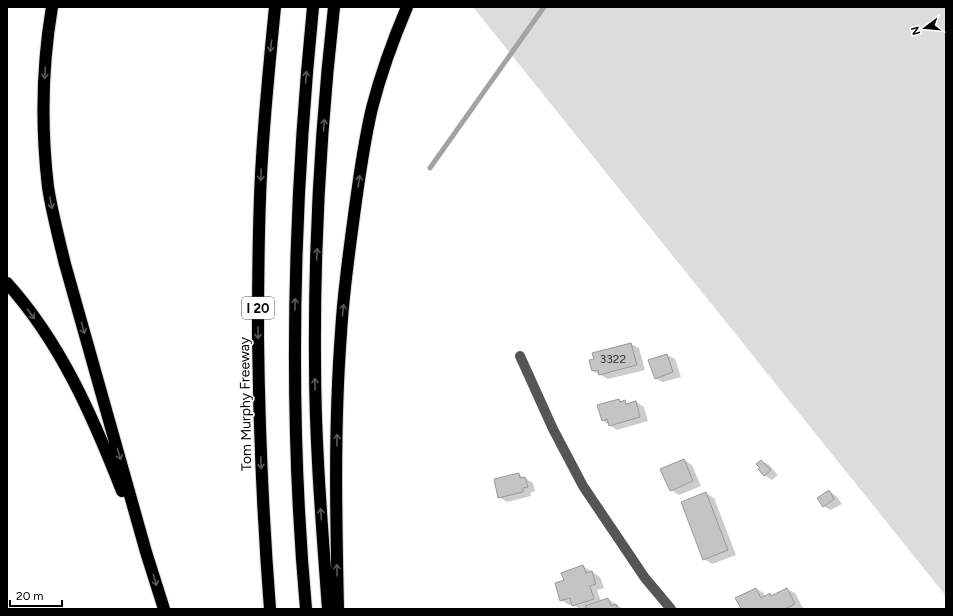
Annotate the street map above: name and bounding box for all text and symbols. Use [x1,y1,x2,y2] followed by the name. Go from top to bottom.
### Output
[905,8,945,48] north arrow
[908,25,923,37] text: N
[268,39,275,52] one-way arrow
[41,66,48,79] one-way arrow
[303,71,310,84] one-way arrow
[320,119,327,132] one-way arrow
[257,168,265,181] one-way arrow
[355,175,363,188] one-way arrow
[48,196,56,209] one-way arrow
[313,248,320,261] one-way arrow
[242,297,274,319] road number: I 20
[292,298,299,311] one-way arrow
[339,304,347,317] one-way arrow
[27,308,35,319] one-way arrow
[80,322,87,335] one-way arrow
[254,326,262,339] one-way arrow
[236,336,255,471] street label: Tom Murphy Freeway
[600,352,626,366] house number: 3322
[311,378,319,391] one-way arrow
[333,434,341,447] one-way arrow
[115,447,123,460] one-way arrow
[257,456,265,469] one-way arrow
[317,508,324,521] one-way arrow
[333,564,341,577] one-way arrow
[152,574,159,587] one-way arrow
[10,582,62,608] scale bar
[16,589,44,603] text: 20 m

